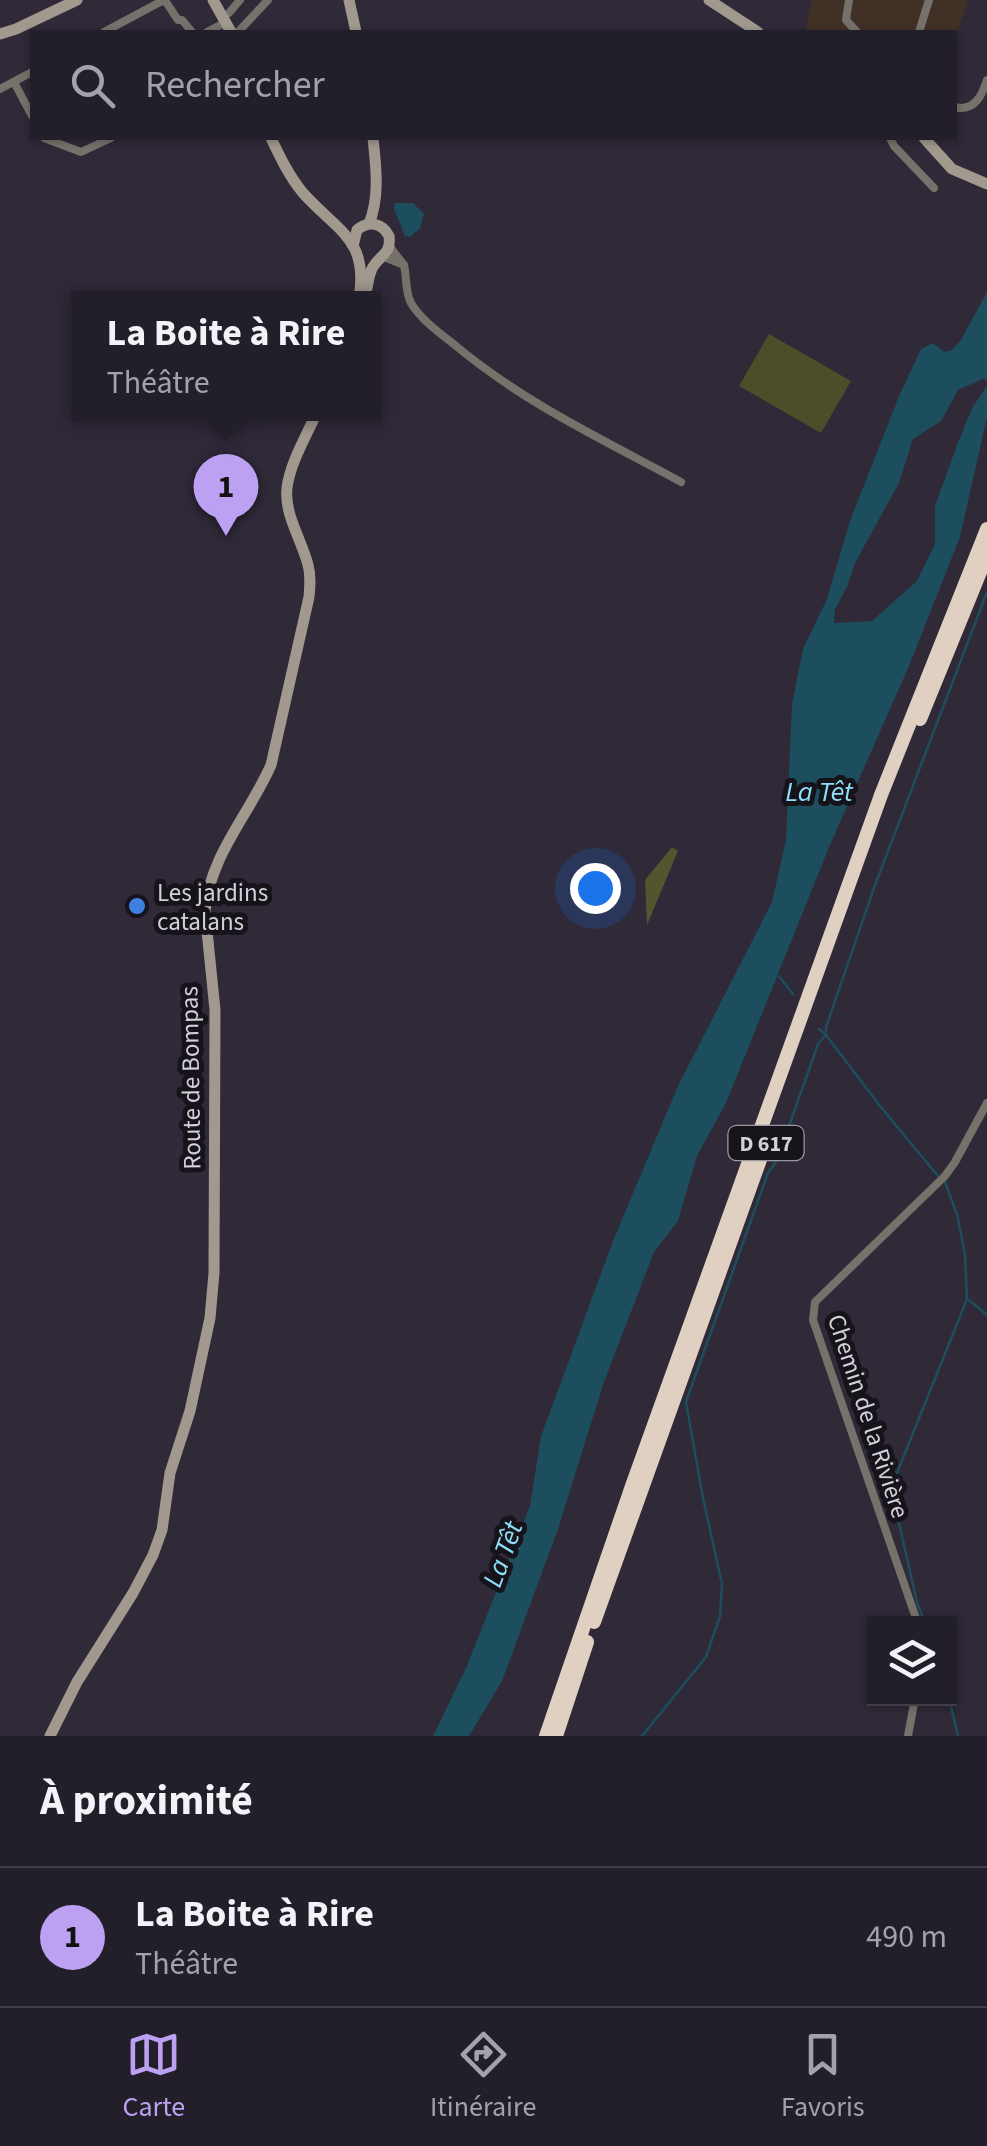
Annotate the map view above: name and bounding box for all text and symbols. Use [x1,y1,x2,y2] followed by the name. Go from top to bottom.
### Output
[30,30,957,140] search box
[65,58,120,113] icon: search
[145,58,325,112] text: Rechercher
[71,291,381,421] popup
[107,306,345,360] text: La Boite à Rire
[107,360,210,406] text: Théâtre
[194,454,258,536] pin: 1
[785,772,854,812] water label: La Têt
[570,863,621,914] your location
[157,875,268,940] place label: Les jardins catalans
[126,895,148,917] marker: Les jardins catalans
[171,986,211,1170] street label: Route de Bompas
[728,1126,804,1160] road number: D 617
[818,1310,918,1523] street label: Chemin de la Rivière
[473,1515,534,1593] water label: La Têt
[867,1616,957,1706] map controls
[867,1616,957,1706] button: layers
[40,1771,253,1831] text: À proximité
[135,1887,374,1941] text: La Boite à Rire
[64,1914,81,1960] text: 1
[866,1914,947,1960] text: 490 m
[135,1941,238,1987] text: Théâtre
[122,2027,185,2127] tab: Carte
[430,2027,536,2127] tab: Itinéraire
[781,2027,865,2127] tab: Favoris

